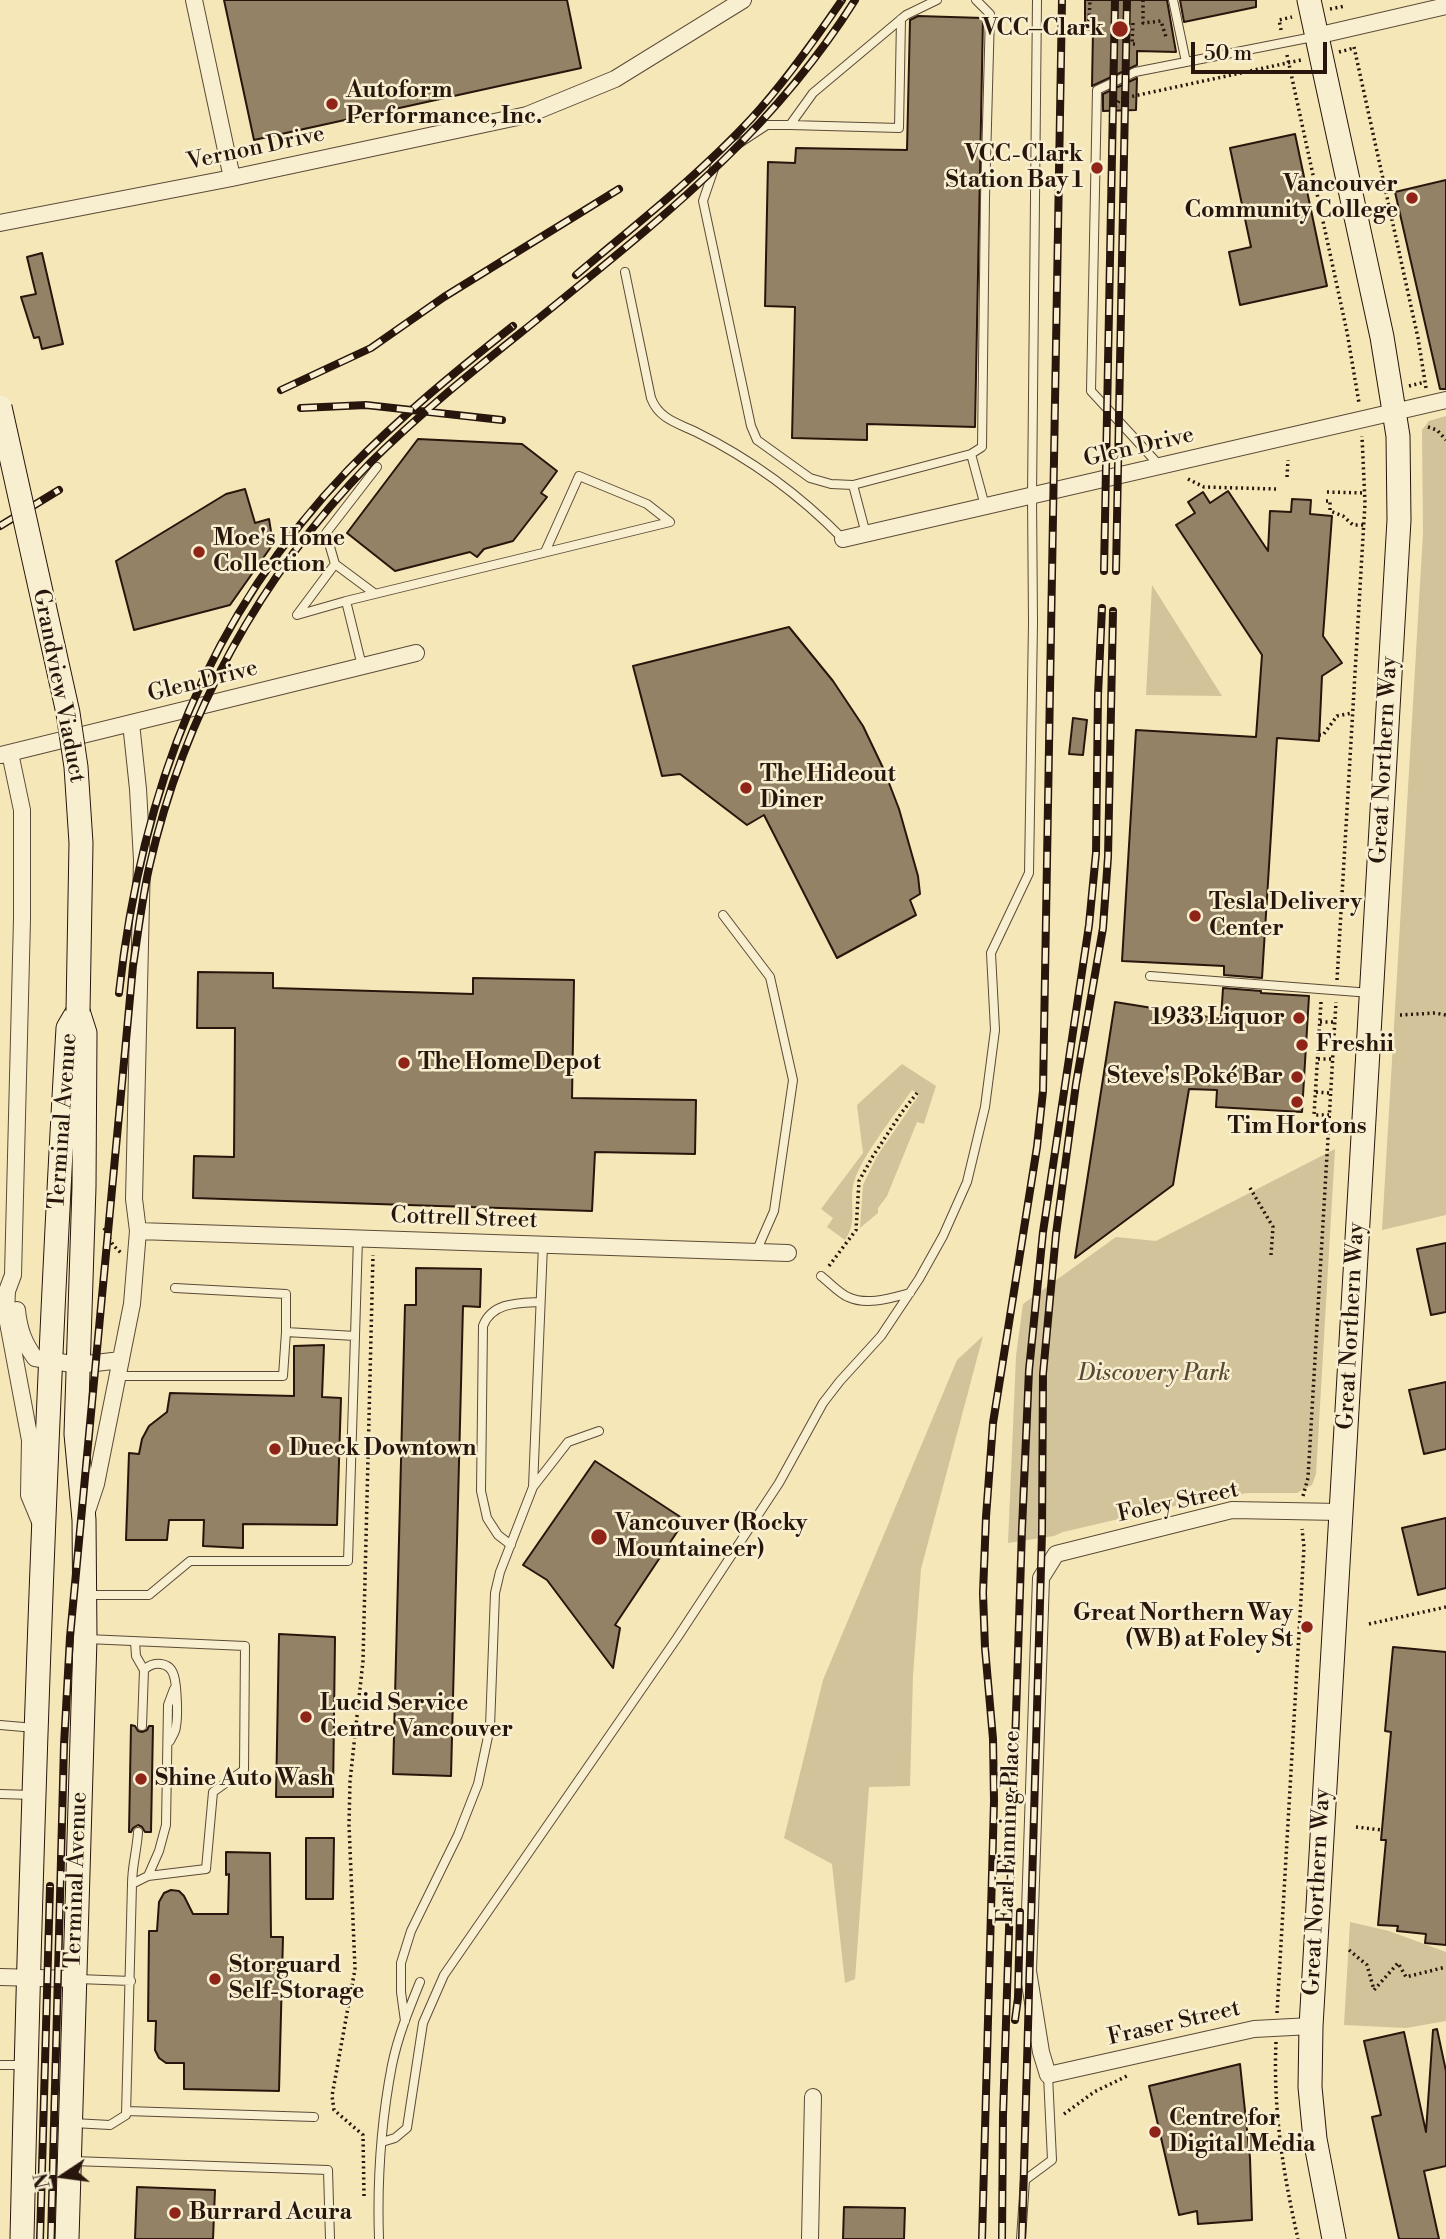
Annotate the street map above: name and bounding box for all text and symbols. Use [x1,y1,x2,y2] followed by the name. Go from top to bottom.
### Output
[982,15,1104,43] place label: VCC–Clark
[1110,19,1130,39] marker: VCC–Clark
[1194,28,1330,72] scale bar
[1204,41,1252,67] text: 50 m
[346,77,542,131] place label: Autoform Performance, Inc.
[324,96,340,112] marker: Autoform Performance, Inc.
[185,121,327,177] street label: Vernon Drive
[946,141,1083,195] place label: VCC-Clark Station Bay 1
[1089,160,1105,176] marker: VCC-Clark Station Bay 1
[1185,171,1398,225] place label: Vancouver Community College
[1404,190,1420,206] marker: Vancouver Community College
[1081,422,1197,474] street label: Glen Drive
[213,525,345,579] place label: Moe's Home Collection
[191,544,207,560] marker: Moe's Home Collection
[26,587,90,785] street label: Grandview Viaduct
[145,655,261,709] street label: Glen Drive
[1366,656,1404,864] street label: Great Northern Way
[760,761,896,815] place label: The Hideout Diner
[738,780,754,796] marker: The Hideout Diner
[1209,889,1362,943] place label: Tesla Delivery Center
[1187,908,1203,924] marker: Tesla Delivery Center
[1151,1004,1285,1032] place label: 1933 Liquor
[1291,1010,1307,1026] marker: 1933 Liquor
[1316,1031,1394,1059] place label: Freshii
[44,1032,84,1210] street label: Terminal Avenue
[1294,1037,1310,1053] marker: Freshii
[418,1049,601,1077] place label: The Home Depot
[396,1055,412,1071] marker: The Home Depot
[1107,1063,1283,1091] place label: Steve's Poké Bar
[1289,1069,1305,1085] marker: Steve's Poké Bar
[1289,1094,1305,1110] marker: Tim Hortons
[1227,1113,1367,1141] place label: Tim Hortons
[390,1203,538,1235] street label: Cottrell Street
[1333,1222,1371,1430] street label: Great Northern Way
[1078,1360,1230,1388] park label: Discovery Park
[289,1435,476,1463] place label: Dueck Downtown
[267,1441,283,1457] marker: Dueck Downtown
[1115,1477,1241,1529] street label: Foley Street
[615,1510,807,1564] place label: Vancouver (Rocky Mountaineer)
[589,1527,609,1547] marker: Vancouver (Rocky Mountaineer)
[1073,1600,1293,1654] place label: Great Northern Way (WB) at Foley St
[1299,1619,1315,1635] marker: Great Northern Way (WB) at Foley St
[320,1690,513,1744] place label: Lucid Service Centre Vancouver
[298,1709,314,1725] marker: Lucid Service Centre Vancouver
[993,1730,1027,1924] street label: Earl Finning Place
[155,1765,334,1793] place label: Shine Auto Wash
[133,1771,149,1787] marker: Shine Auto Wash
[1299,1788,1337,1996] street label: Great Northern Way
[60,1791,94,1969] street label: Terminal Avenue
[229,1952,364,2006] place label: Storguard Self-Storage
[207,1971,223,1987] marker: Storguard Self-Storage
[1105,1995,1243,2053] street label: Fraser Street
[1169,2105,1315,2159] place label: Centre for Digital Media
[1147,2124,1163,2140] marker: Centre for Digital Media
[28,2141,98,2211] north arrow
[29,2171,56,2191] text: N
[189,2199,352,2227] place label: Burrard Acura
[167,2205,183,2221] marker: Burrard Acura

